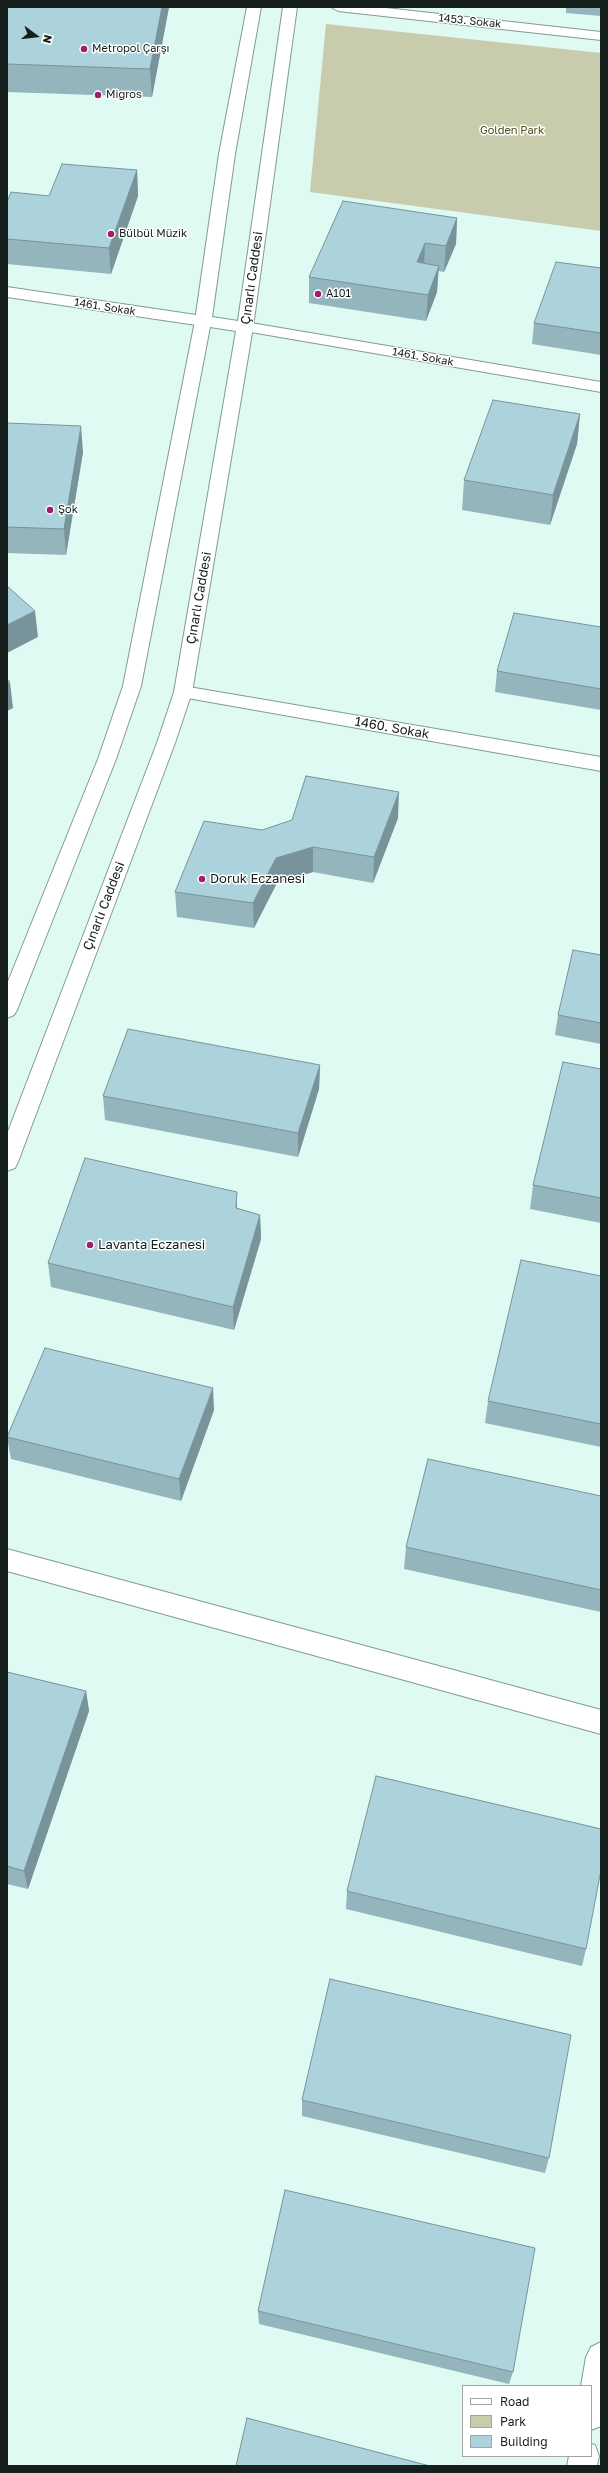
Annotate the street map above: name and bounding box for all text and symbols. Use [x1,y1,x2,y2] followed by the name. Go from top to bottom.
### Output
[438,11,502,31] street label: 1453. Sokak
[16,16,56,56] north arrow
[41,34,55,45] text: N
[92,42,169,56] place label: Metropol Çarşı
[79,44,89,54] marker: Metropol Çarşı
[106,88,142,102] place label: Migros
[93,90,103,100] marker: Migros
[480,124,544,138] park label: Golden Park
[119,227,187,241] place label: Bülbül Müzik
[106,229,116,239] marker: Bülbül Müzik
[238,231,266,325] street label: Çınarlı Caddesi
[326,287,351,301] place label: A101
[313,289,323,299] marker: A101
[73,296,137,318] street label: 1461. Sokak
[391,345,455,369] street label: 1461. Sokak
[58,503,78,517] place label: Şok
[45,505,55,515] marker: Şok
[183,550,215,646] street label: Çınarlı Caddesi
[354,714,430,742] street label: 1460. Sokak
[80,859,128,953] street label: Çınarlı Caddesi
[210,871,305,887] place label: Doruk Eczanesi
[197,874,207,884] marker: Doruk Eczanesi
[98,1237,205,1253] place label: Lavanta Eczanesi
[85,1240,95,1250] marker: Lavanta Eczanesi
[462,2385,592,2457] legend
[500,2394,529,2409] text: Road
[500,2414,526,2429] text: Park
[500,2434,548,2449] text: Building

